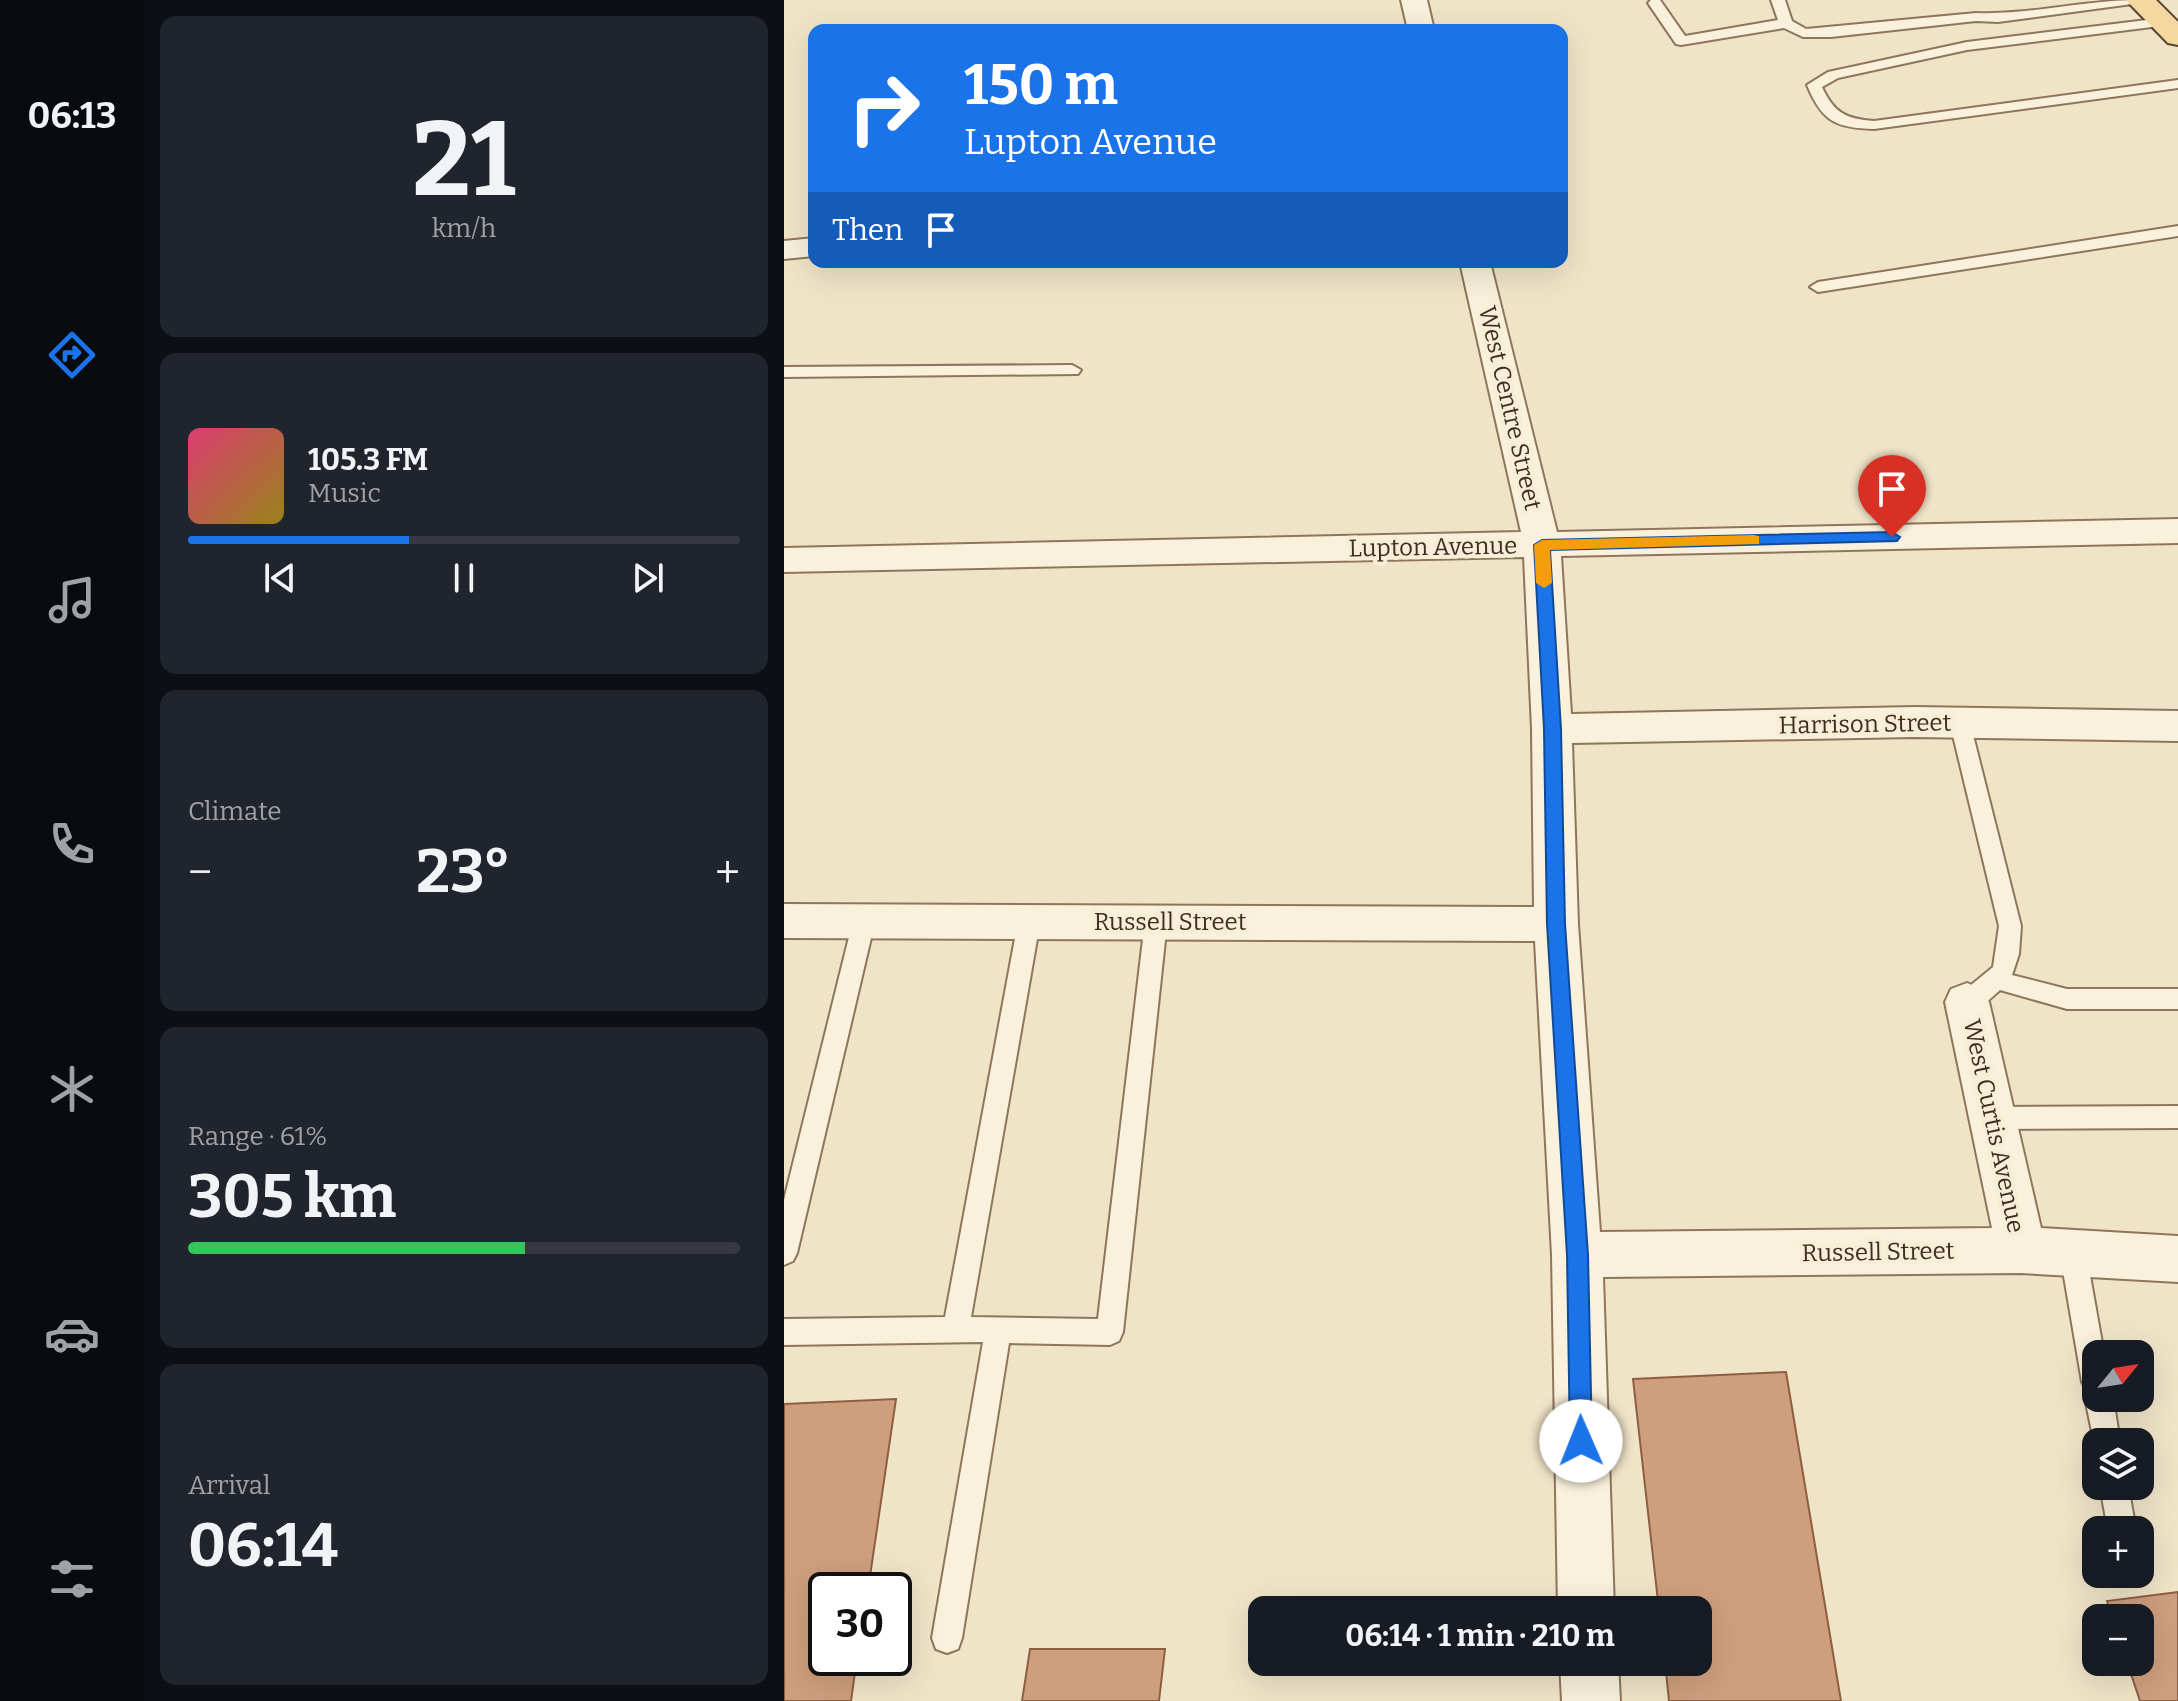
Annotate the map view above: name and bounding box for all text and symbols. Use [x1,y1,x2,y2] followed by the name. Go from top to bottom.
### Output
[964,52,1118,119] text: 150 m
[832,56,936,160] icon: right
[28,94,116,138] text: 06:13
[412,98,516,223] text: 21
[964,120,1217,164] text: Lupton Avenue
[919,208,963,252] icon: arrive
[832,212,903,248] text: Then
[432,213,496,244] text: km/h
[1473,303,1547,513] street label: West Centre Street
[44,327,100,383] icon: directions
[308,442,428,478] text: 105.3 FM
[1858,455,1926,537] pin
[1870,467,1914,511] icon: arrive
[308,478,381,509] text: Music
[1348,532,1518,562] street label: Lupton Avenue
[258,556,302,600] icon: previous
[442,556,486,600] icon: pause
[626,556,670,600] icon: next
[44,572,100,628] icon: music
[1778,708,1952,740] street label: Harrison Street
[188,796,282,827] text: Climate
[44,816,100,872] icon: phone
[416,836,511,908] text: 23°
[188,846,212,899] text: −
[715,846,740,899] text: +
[1094,908,1247,936] street label: Russell Street
[1958,1017,2030,1235] street label: West Curtis Avenue
[44,1061,100,1117] icon: climate
[188,1121,327,1152] text: Range · 61%
[188,1161,396,1233] text: 305 km
[1801,1237,1955,1267] street label: Russell Street
[44,1306,100,1362] icon: car
[2082,1340,2154,1412] north arrow
[2082,1340,2154,1676] map controls
[1539,1399,1623,1483] position arrow
[2082,1428,2154,1500] button: layers
[188,1470,270,1501] text: Arrival
[188,1510,338,1582] text: 06:14
[2082,1516,2154,1588] button: +
[44,1551,100,1607] icon: filters
[808,1572,912,1676] speed limit sign: 30
[2082,1604,2154,1676] button: −
[1345,1618,1615,1654] text: 06:14 · 1 min · 210 m

